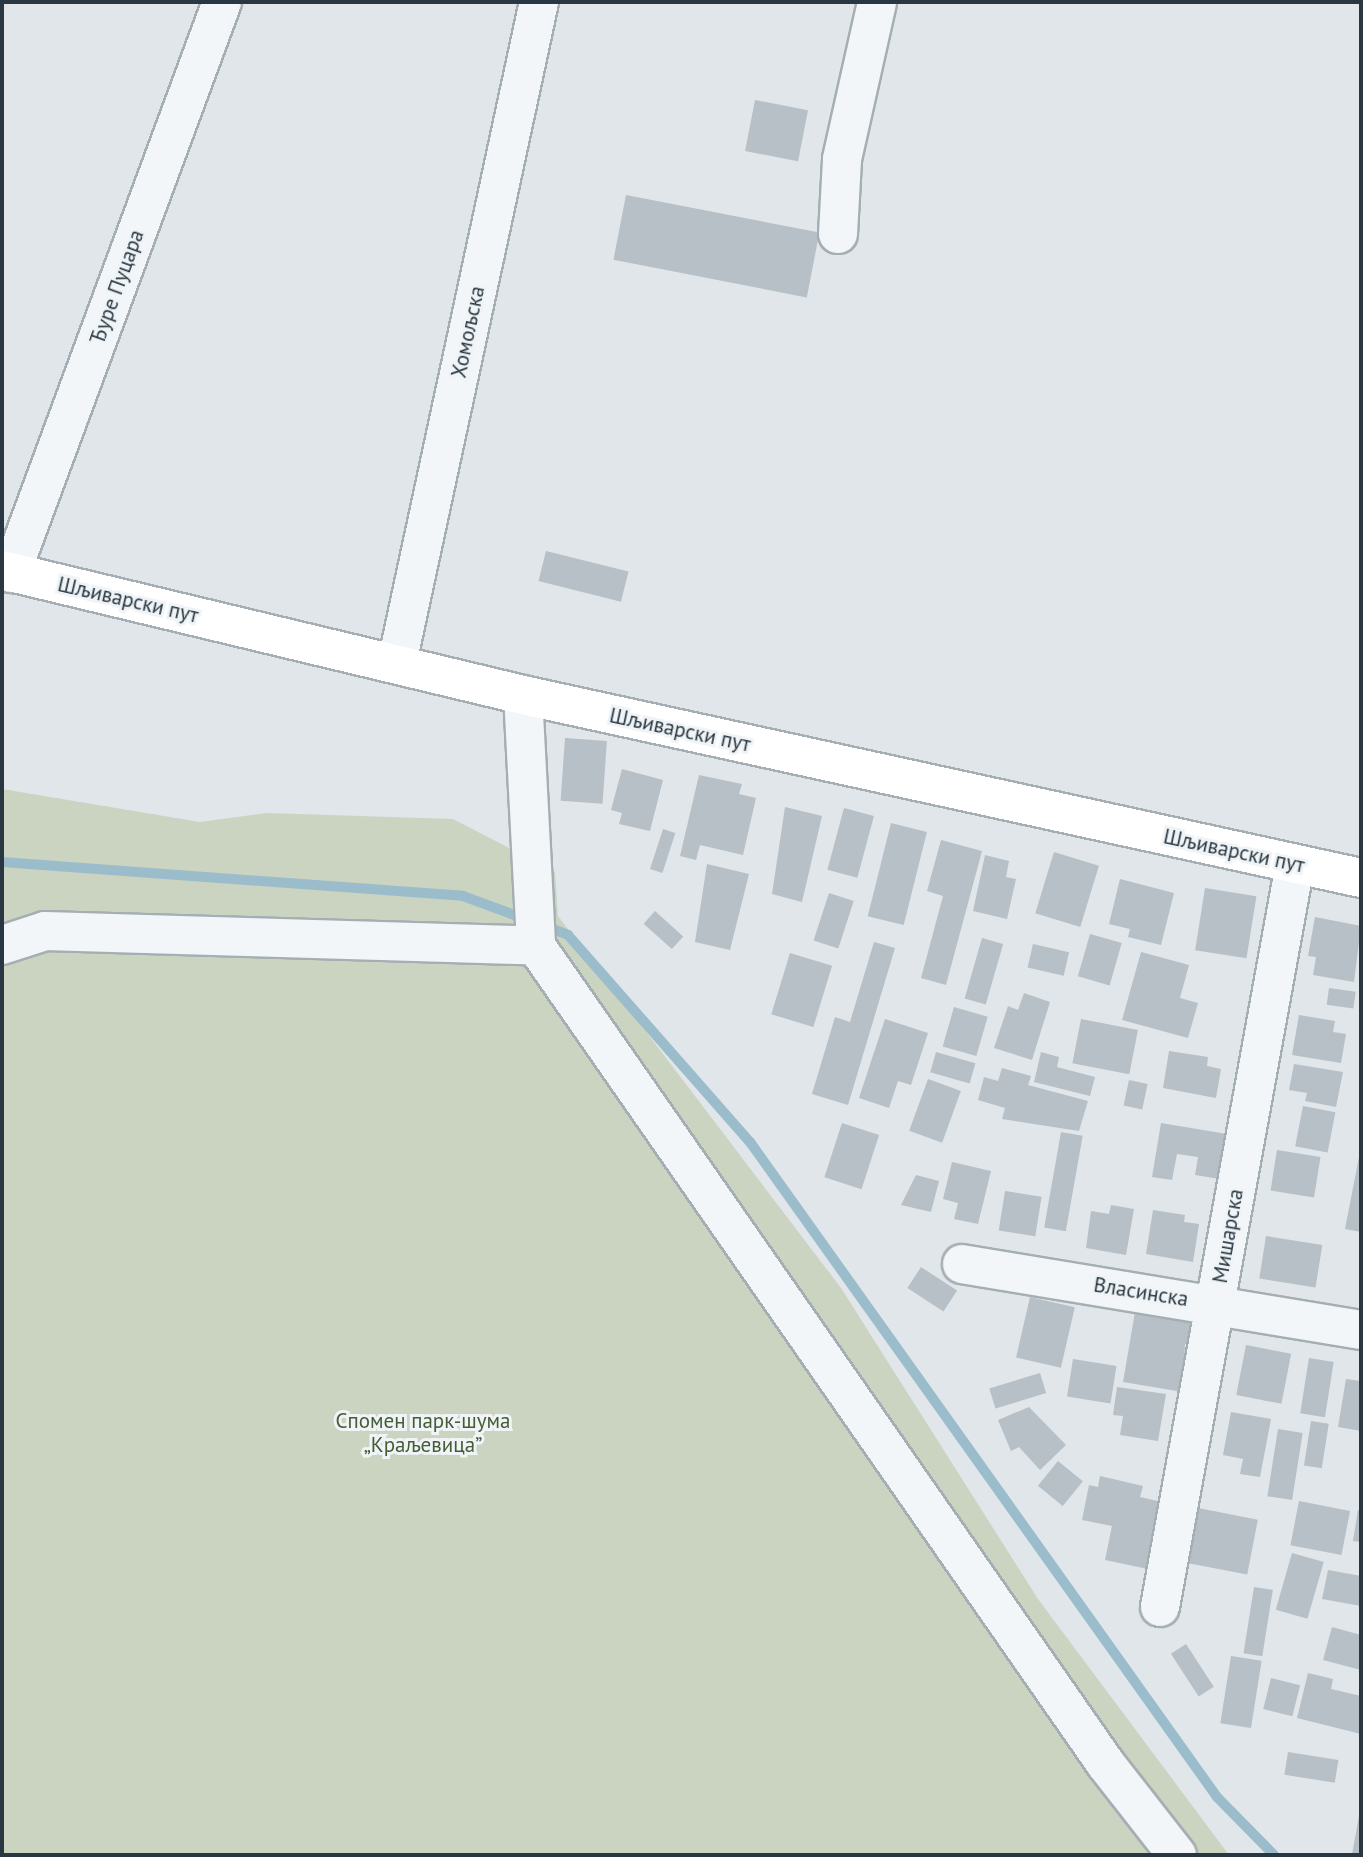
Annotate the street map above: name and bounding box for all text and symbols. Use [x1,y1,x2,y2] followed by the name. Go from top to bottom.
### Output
[85,226,149,348] street label: Ђуре Пуцара
[446,284,490,380] street label: Хомољска
[55,572,201,628] street label: Шљиварски пут
[607,703,753,757] street label: Шљиварски пут
[1161,824,1307,878] street label: Шљиварски пут
[1207,1187,1249,1285] street label: Мишарска
[1092,1272,1190,1312] street label: Власинска
[336,1408,510,1458] park label: Спомен парк-шума „Краљевица”

